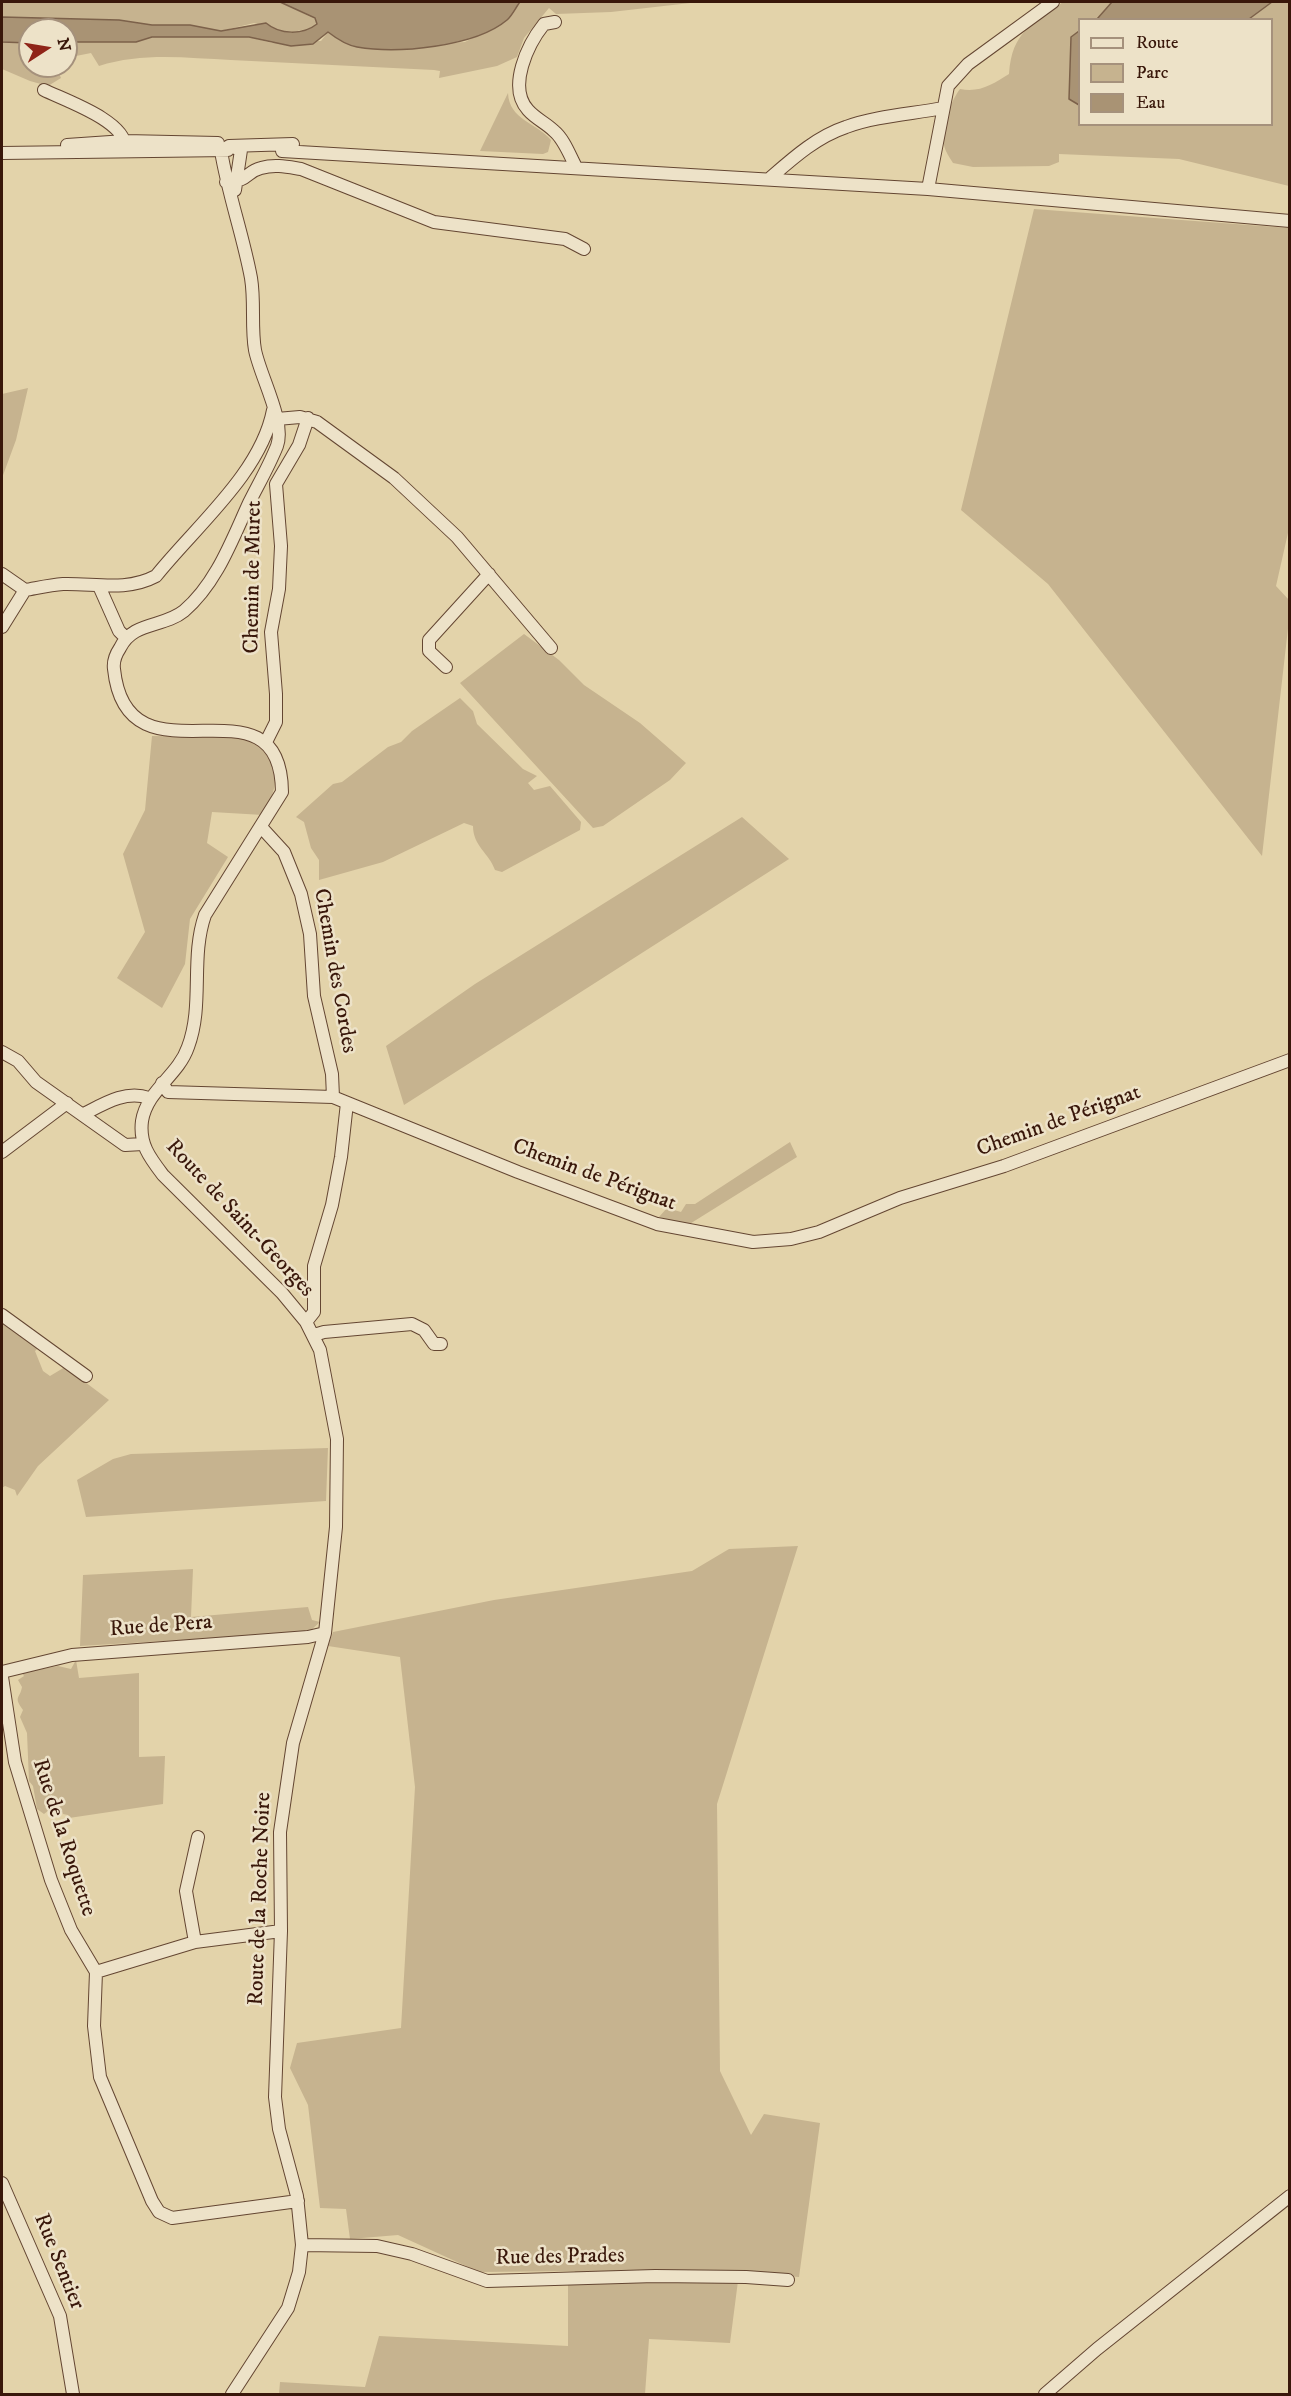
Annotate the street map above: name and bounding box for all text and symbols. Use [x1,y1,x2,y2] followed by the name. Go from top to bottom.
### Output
[18,18,78,78] north arrow
[1078,18,1273,126] legend
[1136,32,1179,54] text: Route
[53,36,75,53] text: N
[1136,62,1168,84] text: Parc
[1136,92,1165,114] text: Eau
[239,500,269,654] street label: Chemin de Muret
[307,887,361,1055] street label: Chemin des Cordes
[973,1080,1145,1164] street label: Chemin de Pérignat
[508,1134,680,1218] street label: Chemin de Pérignat
[159,1135,319,1303] street label: Route de Saint-Georges
[109,1610,213,1644] street label: Rue de Pera
[25,1756,101,1920] street label: Rue de la Roquette
[244,1792,278,2006] street label: Route de la Roche Noire
[27,2210,89,2314] street label: Rue Sentier
[495,2244,625,2272] street label: Rue des Prades

